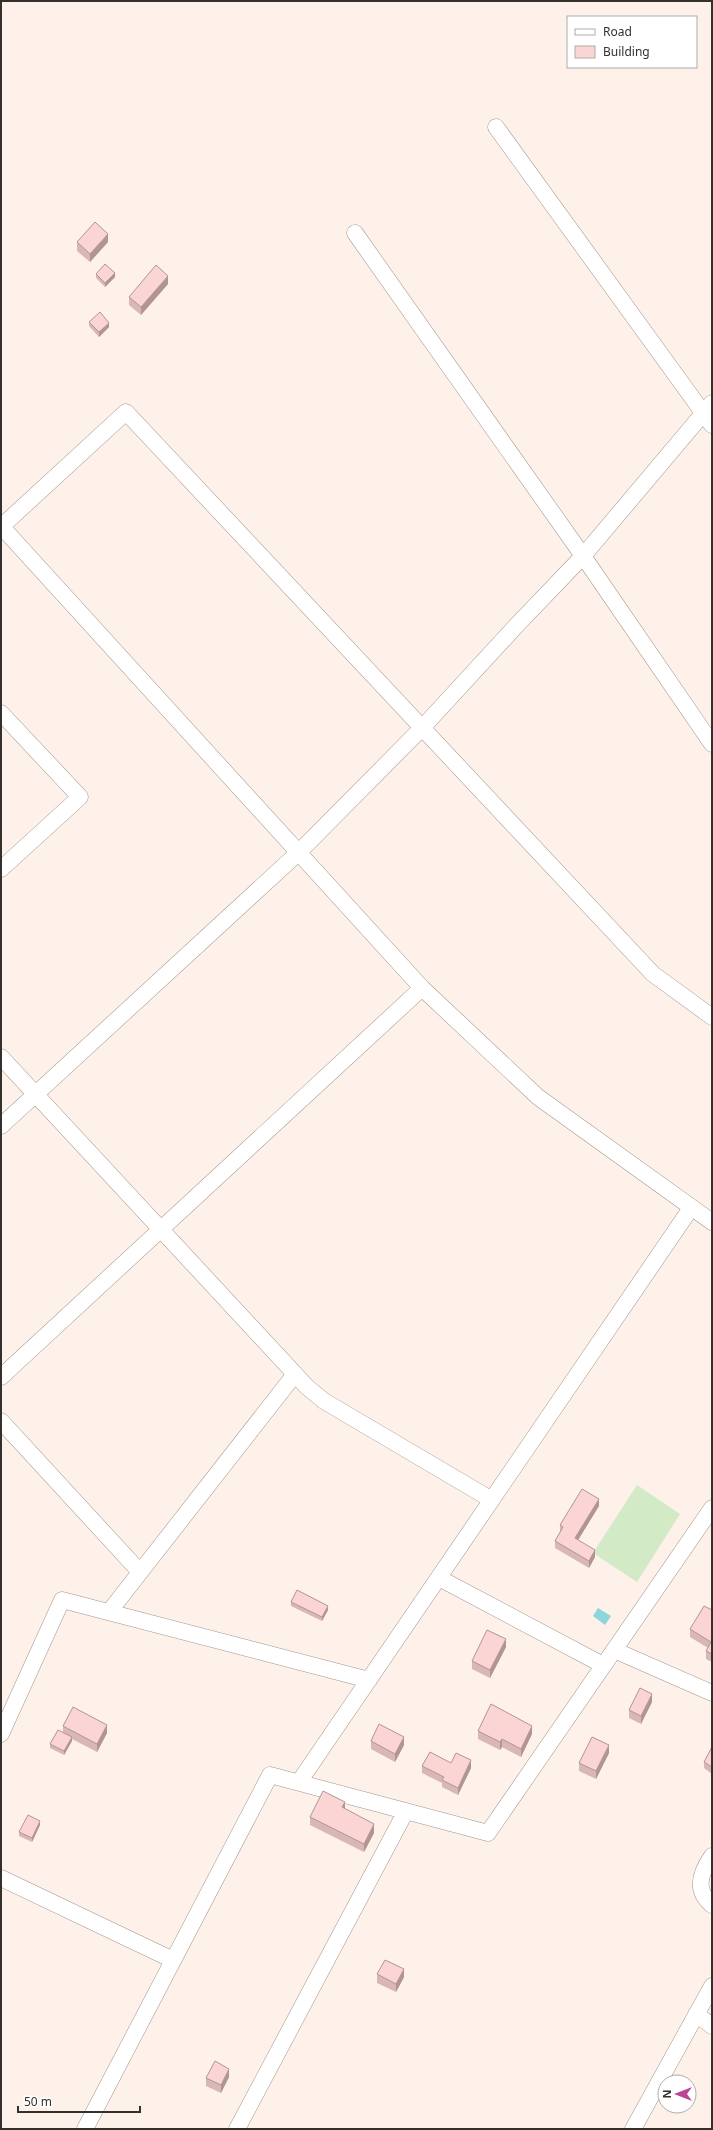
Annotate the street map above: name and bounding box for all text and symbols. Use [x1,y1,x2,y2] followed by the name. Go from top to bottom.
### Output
[567,16,697,68] legend
[603,23,632,40] text: Road
[603,43,650,60] text: Building
[657,2074,697,2114] north arrow
[18,2088,140,2114] scale bar
[659,2090,674,2098] text: N
[24,2093,52,2110] text: 50 m

